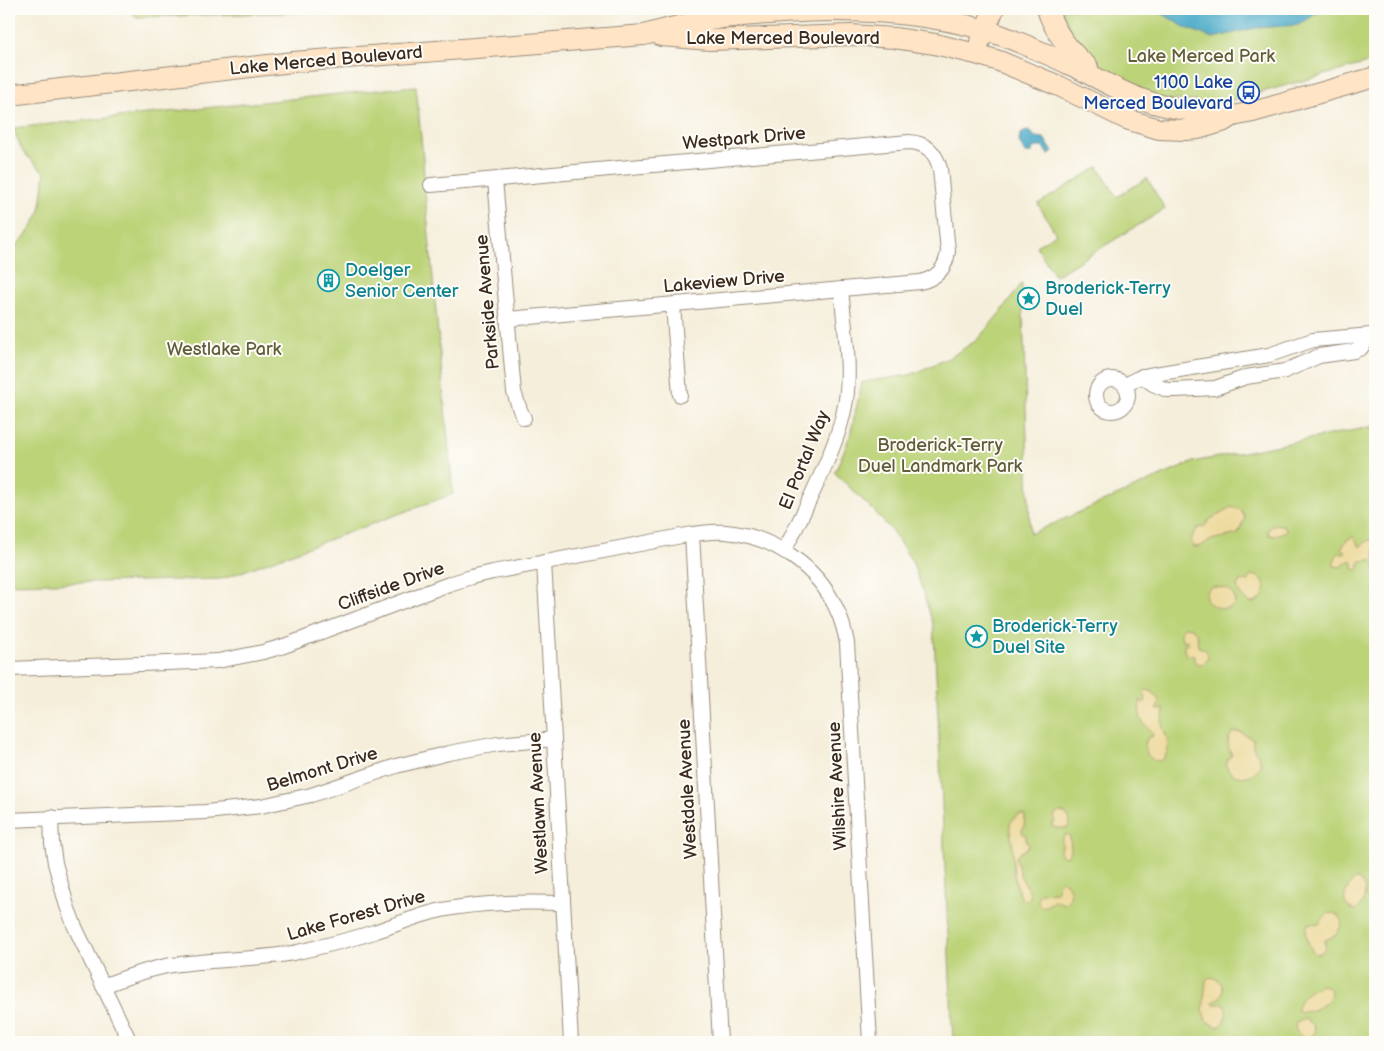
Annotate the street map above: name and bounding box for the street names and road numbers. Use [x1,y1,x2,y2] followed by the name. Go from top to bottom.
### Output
[686,28,880,49] street label: Lake Merced Boulevard
[229,42,423,79] street label: Lake Merced Boulevard
[682,123,807,154] street label: Westpark Drive
[471,233,504,370] street label: Parkside Avenue
[662,266,786,297] street label: Lakeview Drive
[775,407,834,513] street label: El Portal Way
[335,557,447,615] street label: Cliffside Drive
[673,718,702,860] street label: Westdale Avenue
[824,721,851,851] street label: Wilshire Avenue
[524,731,553,874] street label: Westlawn Avenue
[264,743,381,796] street label: Belmont Drive
[285,886,428,945] street label: Lake Forest Drive

